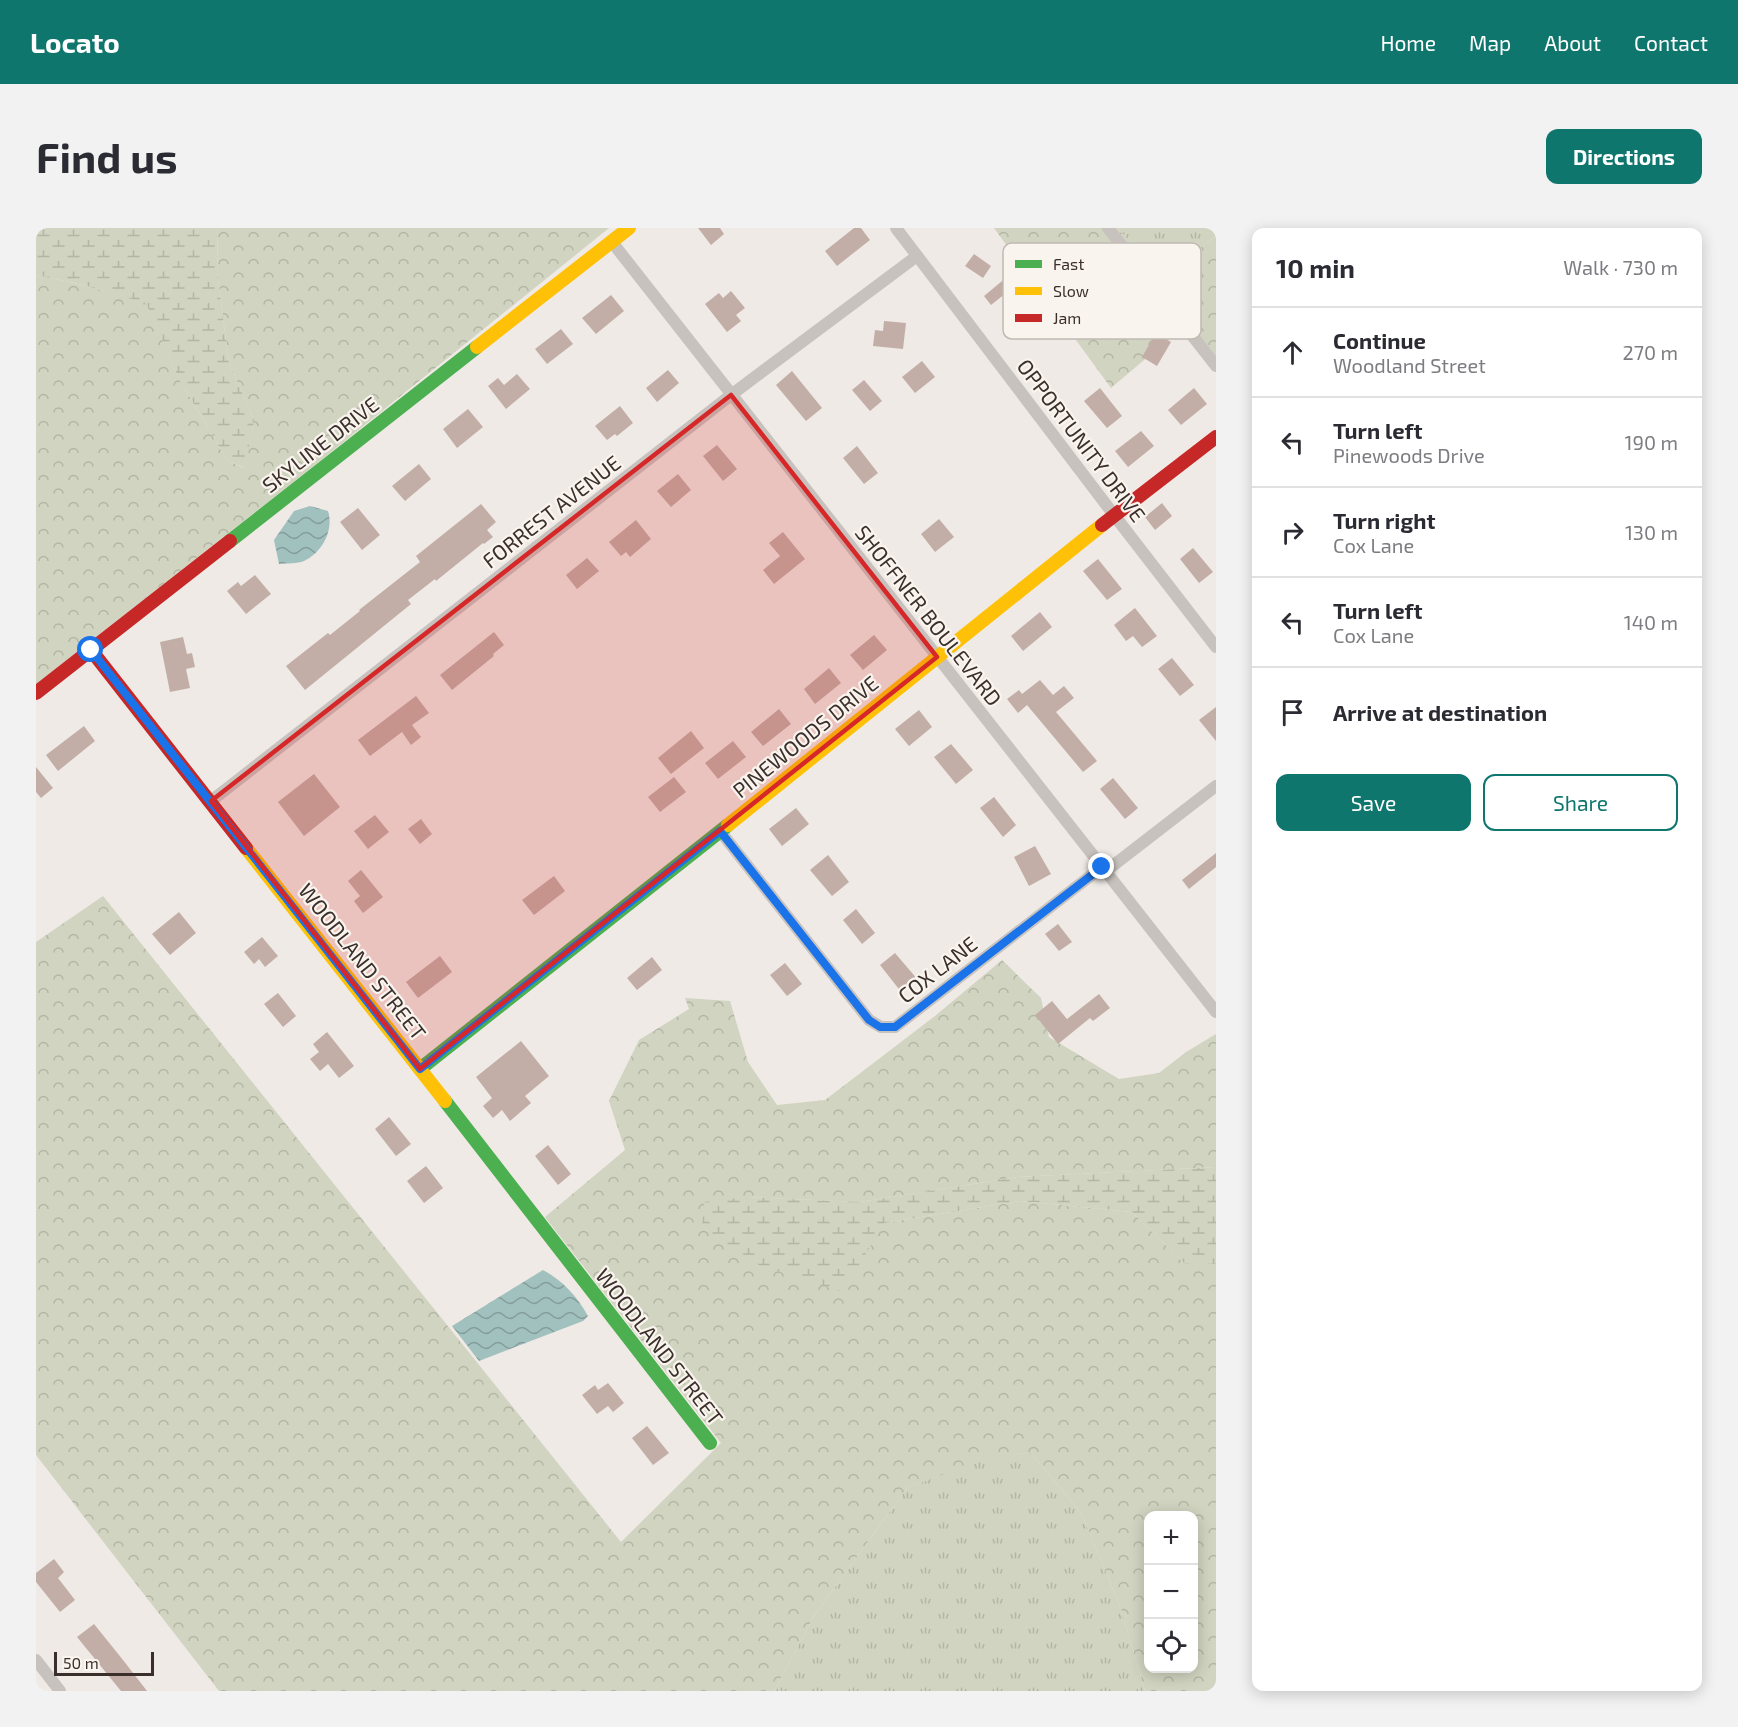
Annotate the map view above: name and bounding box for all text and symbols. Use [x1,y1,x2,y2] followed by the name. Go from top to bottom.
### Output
[30,25,120,59] text: Locato
[1380,30,1436,55] text: Home
[1469,30,1511,55] text: Map
[1544,30,1601,55] text: About
[1634,30,1708,55] text: Contact
[1546,129,1702,184] button: Directions
[36,131,178,181] text: Find us
[1003,243,1201,339] legend
[1276,252,1355,283] text: 10 min
[1053,254,1084,273] text: Fast
[1563,255,1678,279] text: Walk · 730 m
[1053,281,1089,300] text: Slow
[1053,308,1081,327] text: Jam
[1333,327,1426,353] text: Continue
[1276,336,1309,369] icon: ahead
[1622,340,1678,364] text: 270 m
[1333,353,1486,377] text: Woodland Street
[1013,354,1151,526] street label: OPPORTUNITY DRIVE
[257,391,383,497] street label: SKYLINE DRIVE
[1333,417,1422,443] text: Turn left
[1276,426,1309,459] icon: left
[1625,430,1678,454] text: 190 m
[1333,443,1485,467] text: Pinewoods Drive
[477,449,625,573] street label: FORREST AVENUE
[1333,507,1435,533] text: Turn right
[1276,516,1309,549] icon: right
[851,520,1007,710] street label: SHOFFNER BOULEVARD
[1625,520,1678,544] text: 130 m
[1333,533,1414,557] text: Cox Lane
[1333,597,1422,623] text: Turn left
[1276,606,1309,639] icon: left
[1624,610,1678,634] text: 140 m
[1333,623,1414,647] text: Cox Lane
[77,636,103,662] route start
[727,670,883,802] street label: PINEWOODS DRIVE
[1276,696,1309,729] icon: arrive
[1333,699,1547,725] text: Arrive at destination
[1276,774,1471,831] button: Save
[1483,774,1678,831] button: Share
[1088,853,1114,879] route end
[294,878,432,1044] street label: WOODLAND STREET
[893,930,981,1008] street label: COX LANE
[591,1263,729,1429] street label: WOODLAND STREET
[1144,1511,1198,1673] map controls
[1144,1511,1198,1565] button: +
[1144,1565,1198,1619] button: −
[1144,1619,1198,1673] button: locate
[54,1649,154,1676] scale bar
[63,1653,99,1672] text: 50 m

